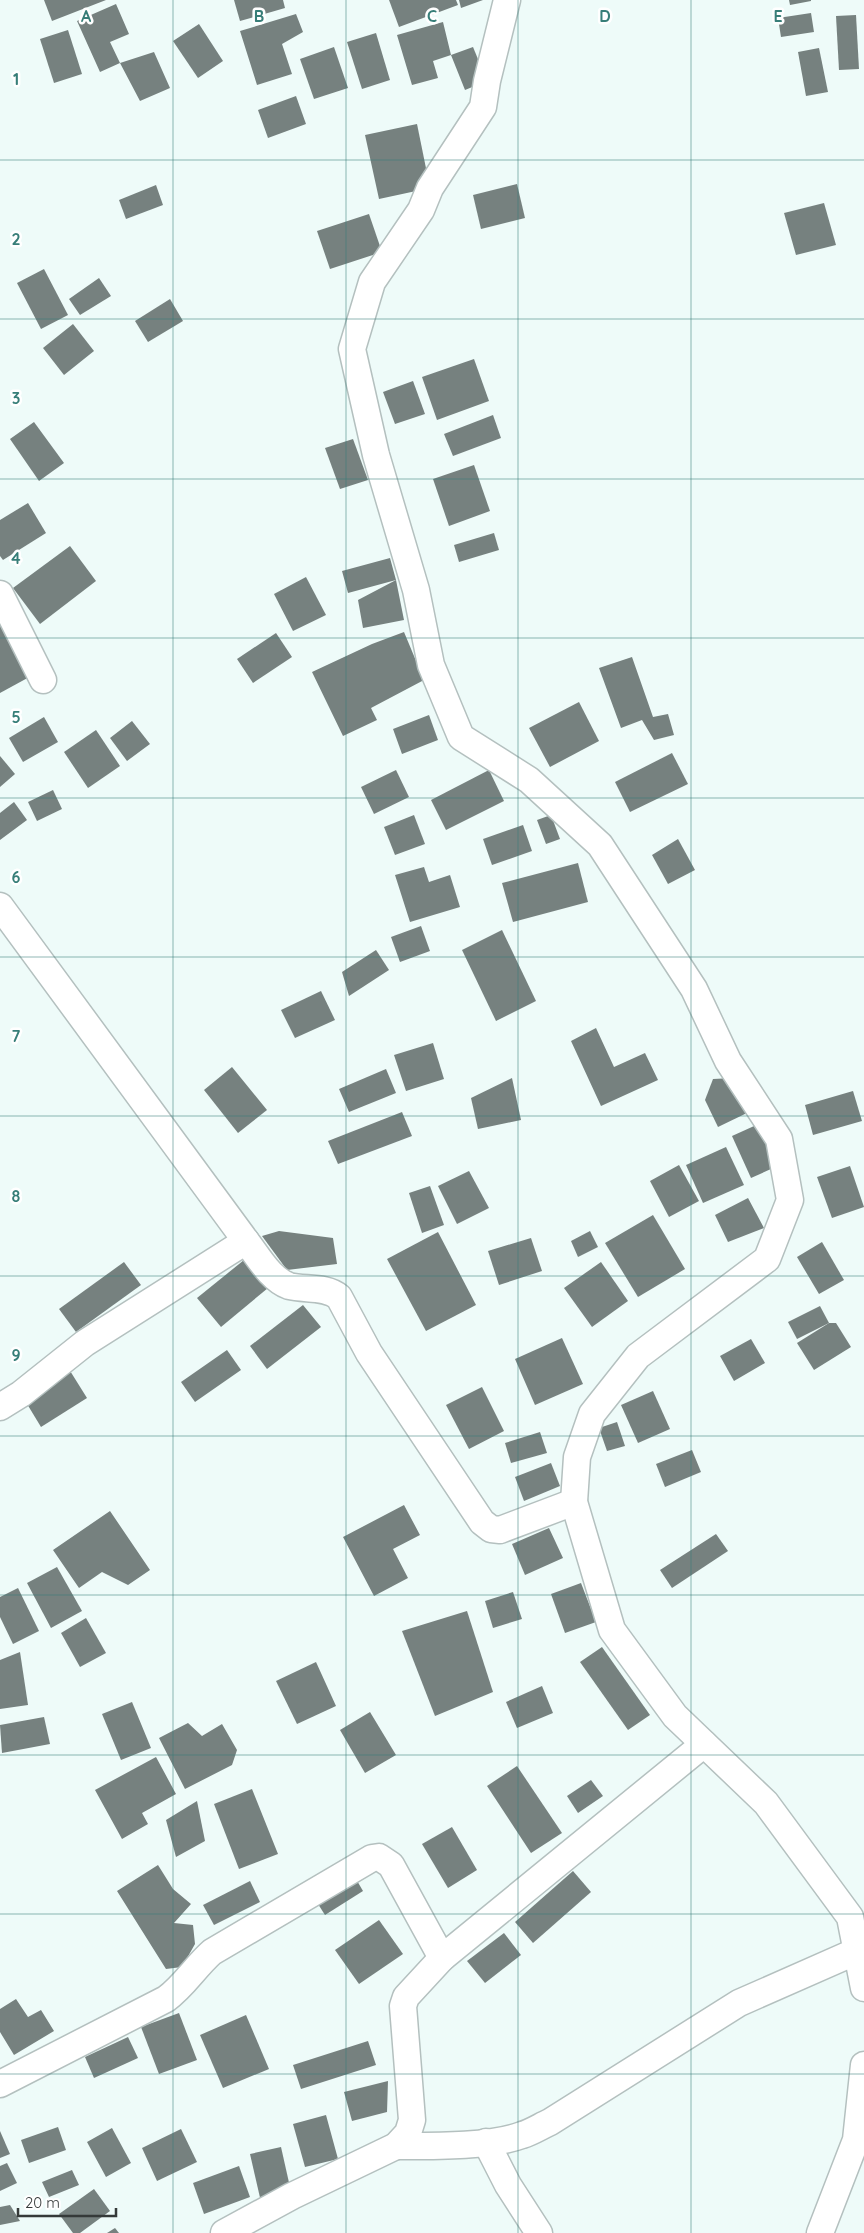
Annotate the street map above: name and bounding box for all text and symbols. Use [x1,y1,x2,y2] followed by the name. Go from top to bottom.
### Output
[81,6,92,26] text: A
[254,6,264,26] text: B
[427,6,437,26] text: C
[599,6,611,26] text: D
[773,6,783,26] text: E
[13,69,19,89] text: 1
[11,229,21,249] text: 2
[12,388,20,408] text: 3
[11,548,21,568] text: 4
[11,707,21,727] text: 5
[12,867,21,887] text: 6
[12,1026,21,1046] text: 7
[12,1186,21,1206] text: 8
[11,1345,21,1365] text: 9
[18,2186,115,2218] scale bar
[25,2193,60,2212] text: 20 m

